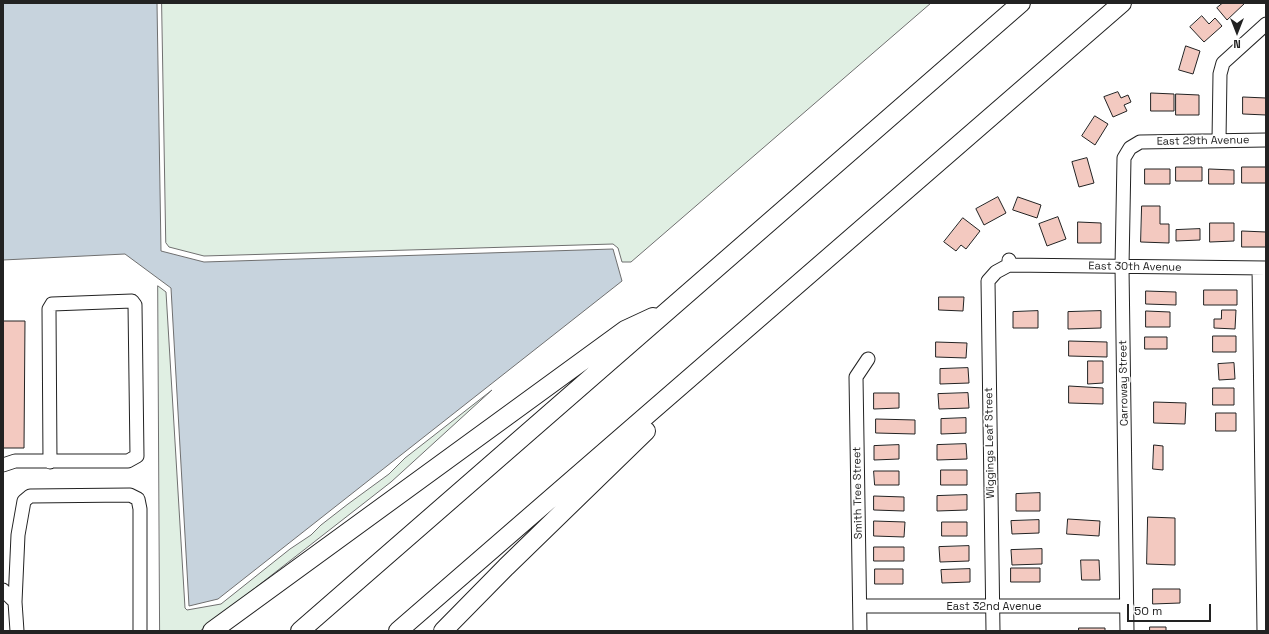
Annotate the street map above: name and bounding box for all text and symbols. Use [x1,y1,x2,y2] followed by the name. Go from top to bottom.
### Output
[1217,12,1257,52] north arrow
[1233,37,1241,51] text: N
[1156,134,1250,148] street label: East 29th Avenue
[1088,260,1182,274] street label: East 30th Avenue
[1117,340,1131,426] street label: Carroway Street
[982,387,998,499] street label: Wiggings Leaf Street
[851,447,865,539] street label: Smith Tree Street
[1129,596,1213,622] scale bar
[947,600,1041,614] street label: East 32nd Avenue
[1134,603,1162,619] text: 50 m

